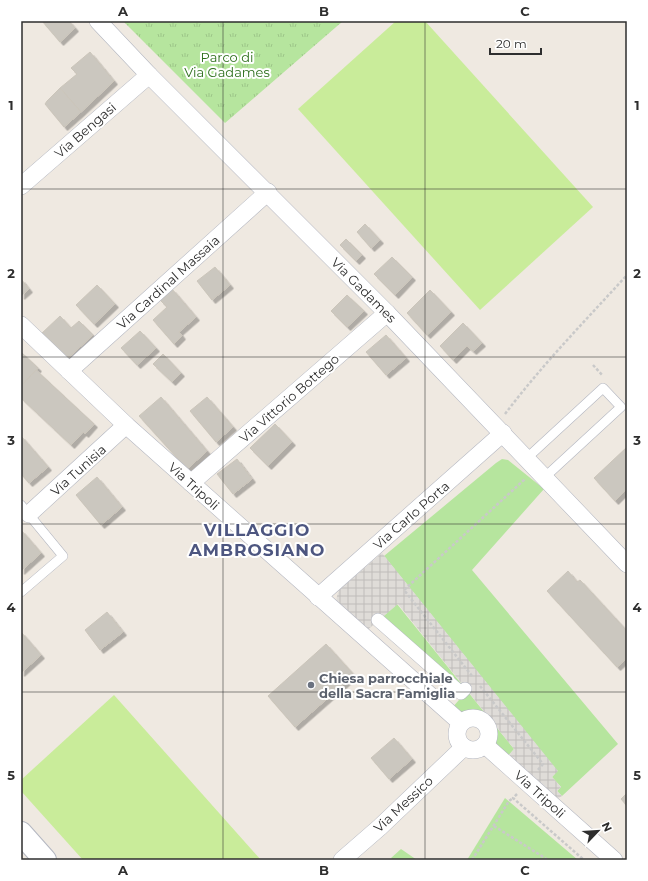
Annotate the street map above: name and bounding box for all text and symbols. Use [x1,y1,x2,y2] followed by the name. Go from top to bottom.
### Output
[117,3,129,19] text: A
[319,3,329,19] text: B
[520,3,530,19] text: C
[490,30,541,56] scale bar
[496,36,527,51] text: 20 m
[184,49,270,80] park label: Parco di Via Gadames
[8,97,14,113] text: 1
[634,97,640,113] text: 1
[51,99,119,161] street label: Via Bengasi
[113,232,223,332] street label: Via Cardinal Massaia
[328,254,400,326] street label: Via Gadames
[7,265,15,281] text: 2
[633,265,641,281] text: 2
[236,350,342,446] street label: Via Vittorio Bottego
[6,432,15,448] text: 3
[632,432,641,448] text: 3
[47,441,109,499] street label: Via Tunisia
[165,459,223,513] street label: Via Tripoli
[370,478,452,552] street label: Via Carlo Porta
[188,520,325,560] district label: VILLAGGIO AMBROSIANO
[7,599,16,615] text: 4
[633,599,642,615] text: 4
[319,670,455,701] place label: Chiesa parrocchiale della Sacra Famiglia
[306,680,316,690] marker: Chiesa parrocchiale della Sacra Famiglia
[7,767,15,783] text: 5
[511,767,569,821] street label: Via Tripoli
[633,767,641,783] text: 5
[370,772,436,836] street label: Via Messico
[578,811,618,851] north arrow
[599,820,615,834] text: N
[117,862,129,878] text: A
[319,862,329,878] text: B
[520,862,530,878] text: C

